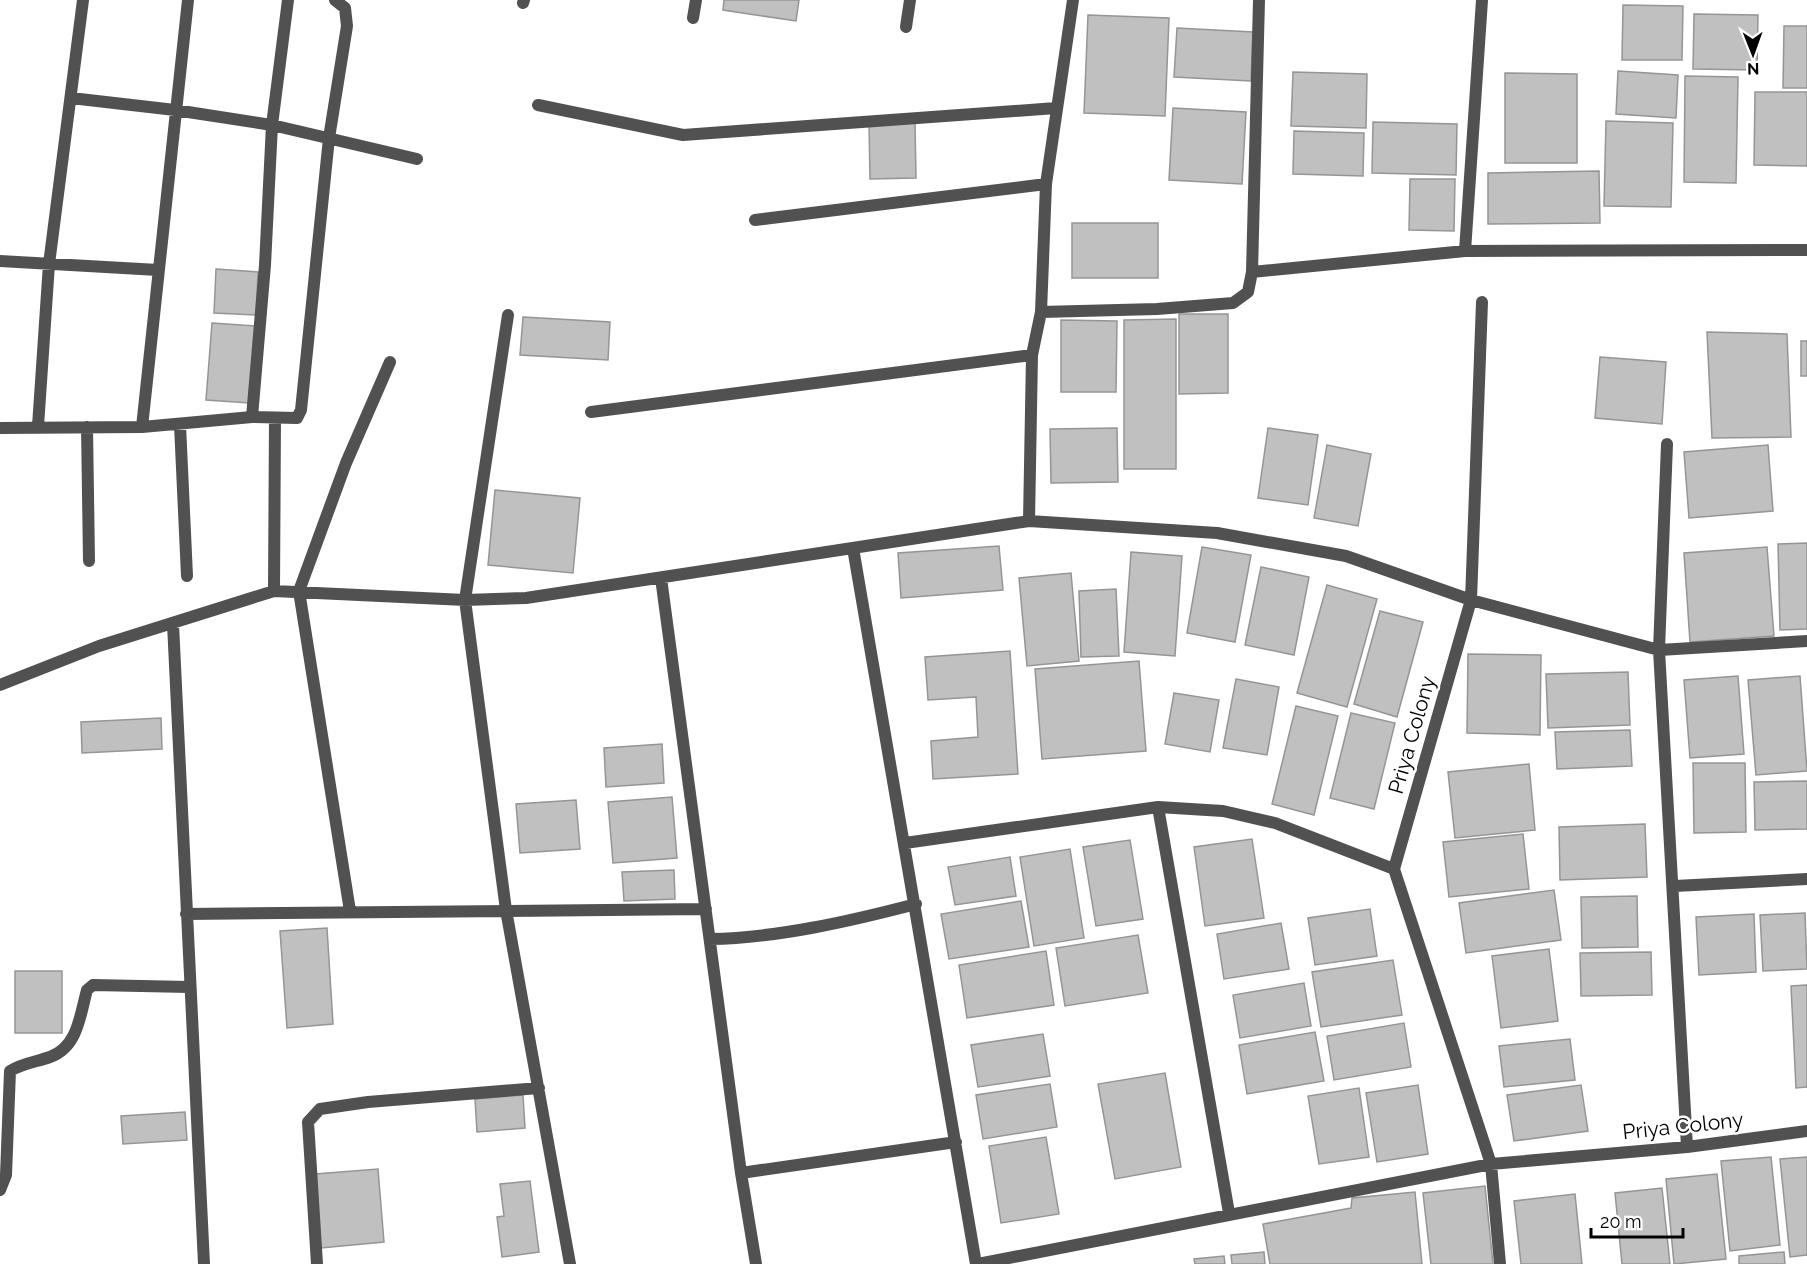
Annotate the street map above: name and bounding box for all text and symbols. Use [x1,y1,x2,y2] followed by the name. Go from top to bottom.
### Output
[1723,24,1783,84] north arrow
[1747,59,1760,78] text: N
[1383,673,1440,797] street label: Priya Colony
[1621,1107,1745,1144] street label: Priya Colony
[1591,1201,1682,1239] scale bar
[1600,1211,1642,1232] text: 20 m

